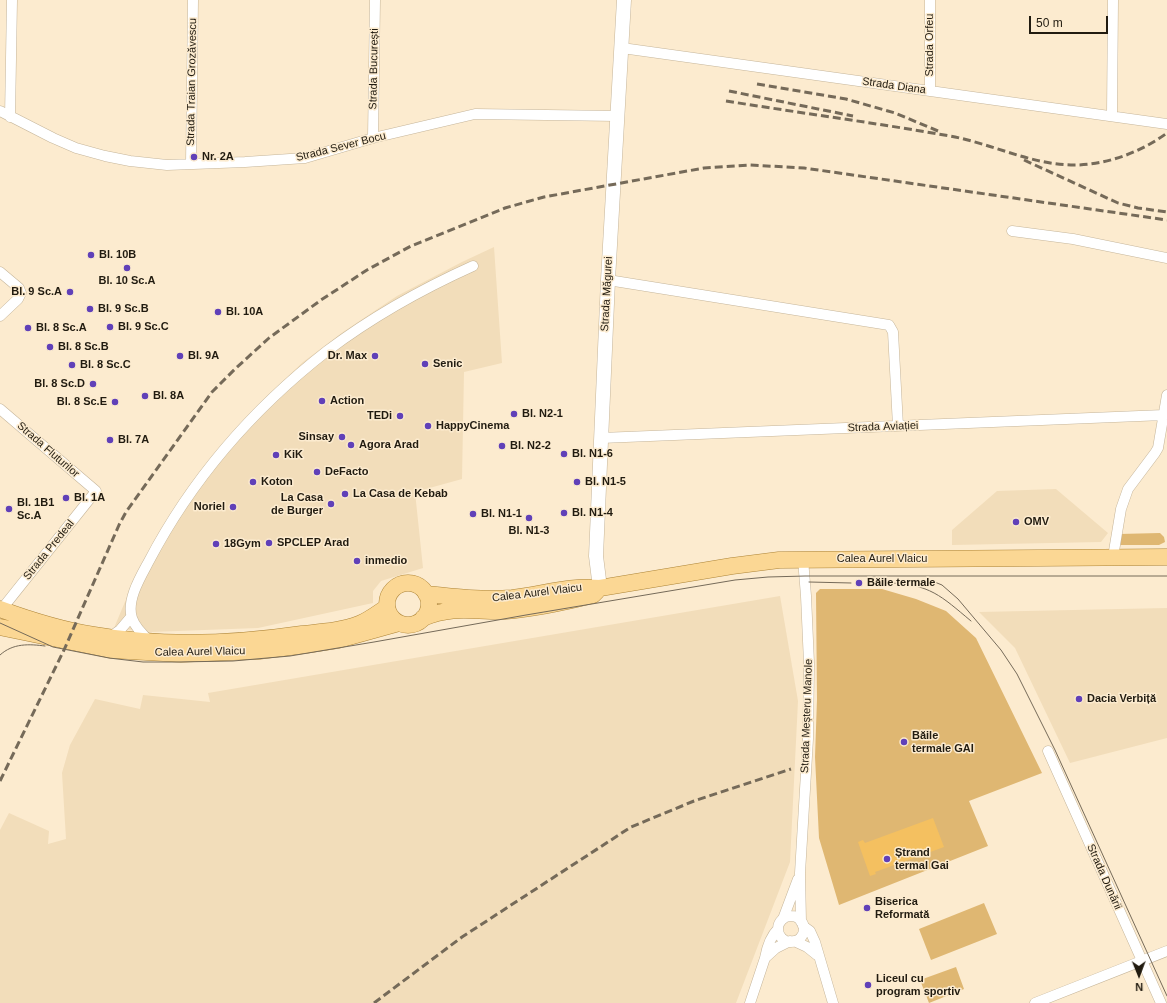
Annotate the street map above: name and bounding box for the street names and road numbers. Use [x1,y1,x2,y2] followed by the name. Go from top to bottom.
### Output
[923,14,937,76] street label: Strada Orfeu
[184,18,200,146] street label: Strada Traian Grozăvescu
[367,28,381,110] street label: Strada București
[861,75,927,97] street label: Strada Diana
[295,129,387,165] street label: Strada Sever Bocu
[598,256,616,332] street label: Strada Măgurei
[14,419,82,481] street label: Strada Fluturilor
[847,419,919,435] street label: Strada Aviației
[21,517,77,583] street label: Strada Predeal
[837,552,927,566] street label: Calea Aurel Vlaicu
[491,581,583,605] street label: Calea Aurel Vlaicu
[155,645,245,659] street label: Calea Aurel Vlaicu
[798,659,816,773] street label: Strada Meșteru Manole
[1084,842,1124,912] street label: Strada Dunării

